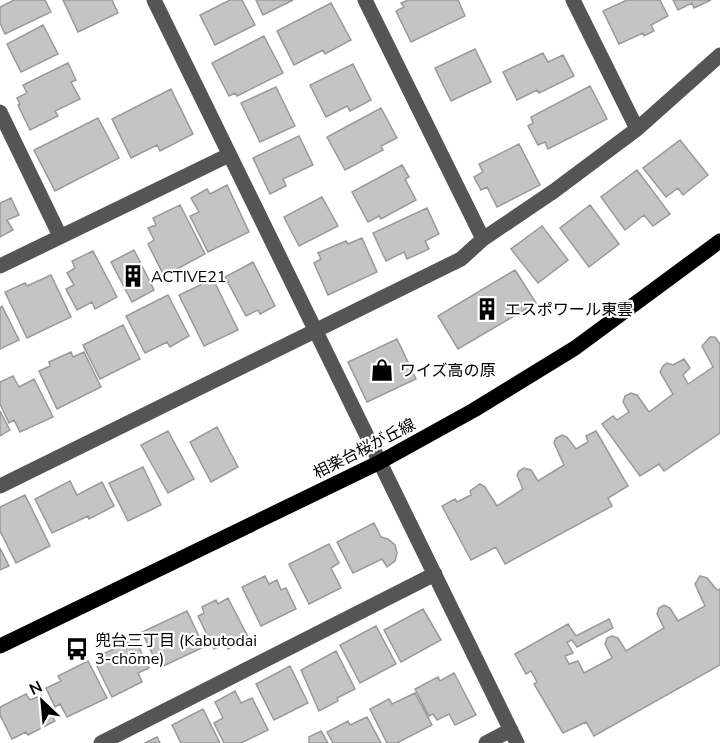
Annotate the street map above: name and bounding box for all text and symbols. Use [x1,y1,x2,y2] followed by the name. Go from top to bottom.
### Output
[120,263,146,289] building icon: ACTIVE21
[151,266,226,288] place label: ACTIVE21
[474,296,500,322] building icon: エスポワール東雲
[505,299,633,321] place label: エスポワール東雲
[369,357,395,383] shop icon: ワイズ高の原
[400,360,496,382] place label: ワイズ高の原
[310,414,419,484] street label: 相楽台桜が丘線
[95,630,257,670] place label: 兜台三丁目 (Kabutodai 3-chōme)
[64,636,90,662] bus stop icon: 兜台三丁目 (Kabutodai 3-chōme)
[12,671,72,731] north arrow
[26,676,46,701] text: N

